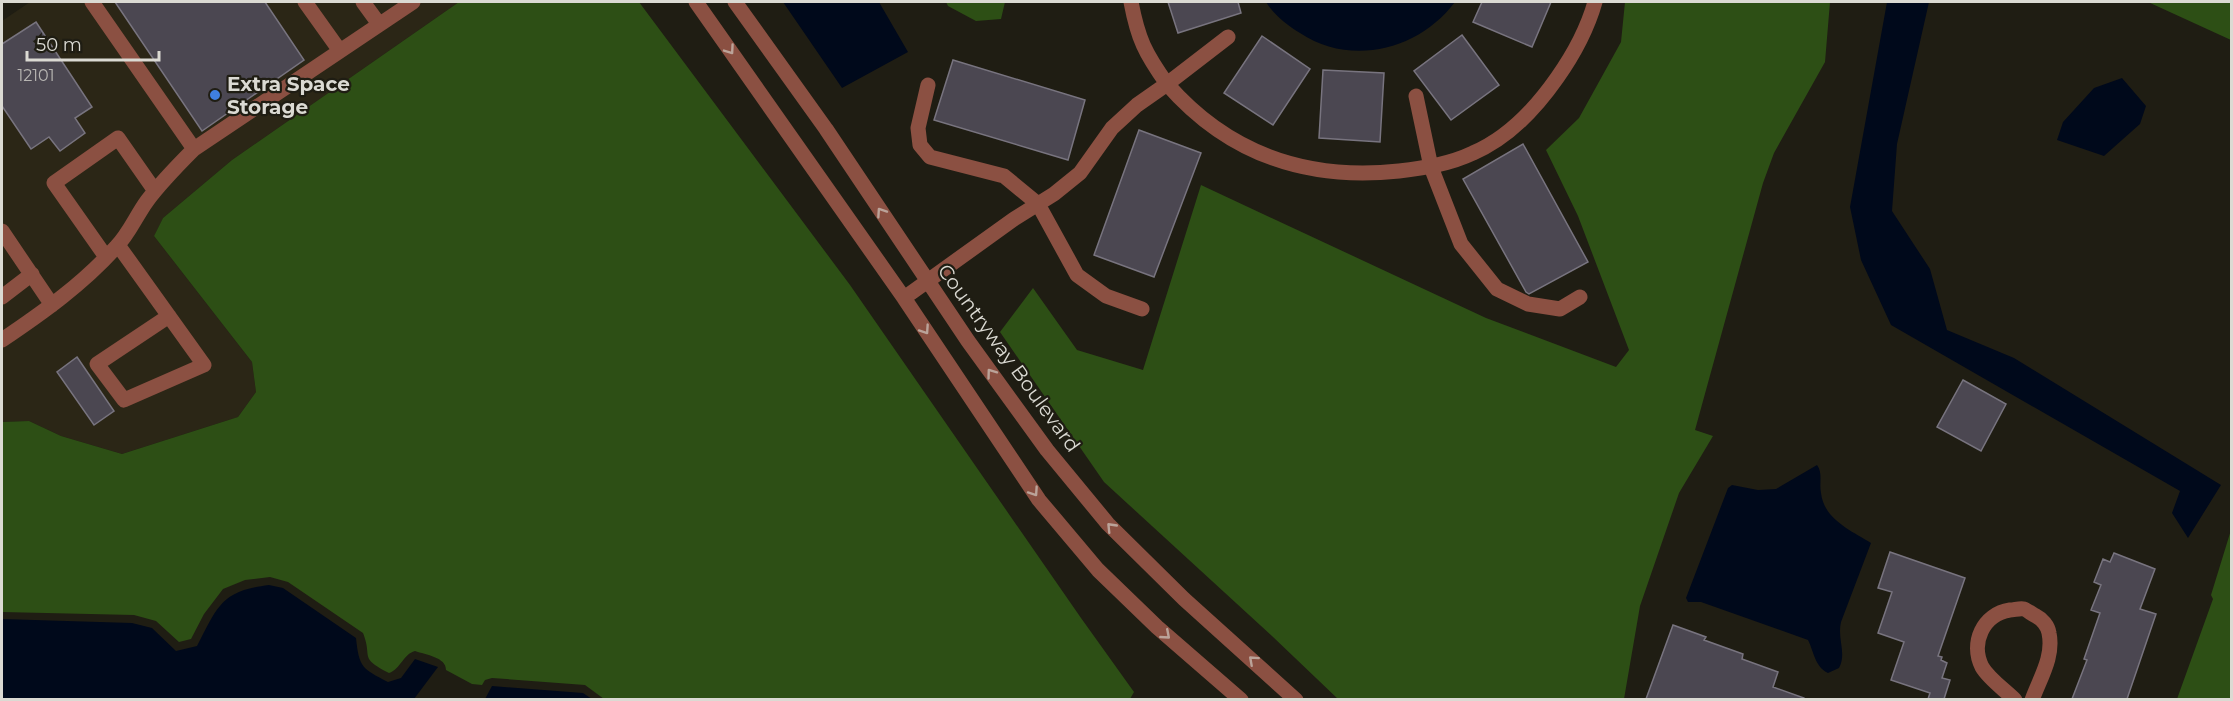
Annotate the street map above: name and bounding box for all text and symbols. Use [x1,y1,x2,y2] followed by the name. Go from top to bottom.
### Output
[27,24,159,62] scale bar
[36,34,82,56] text: 50 m
[723,43,734,54] one-way arrow
[17,66,55,85] house number: 12101
[227,72,350,119] place label: Extra Space Storage
[208,88,222,102] marker: Extra Space Storage
[877,208,888,219] one-way arrow
[933,259,1085,457] street label: Countryway Boulevard
[918,323,929,334] one-way arrow
[987,368,998,379] one-way arrow
[1027,486,1038,497] one-way arrow
[1107,523,1118,533] one-way arrow
[1159,628,1170,639] one-way arrow
[1249,656,1260,667] one-way arrow

